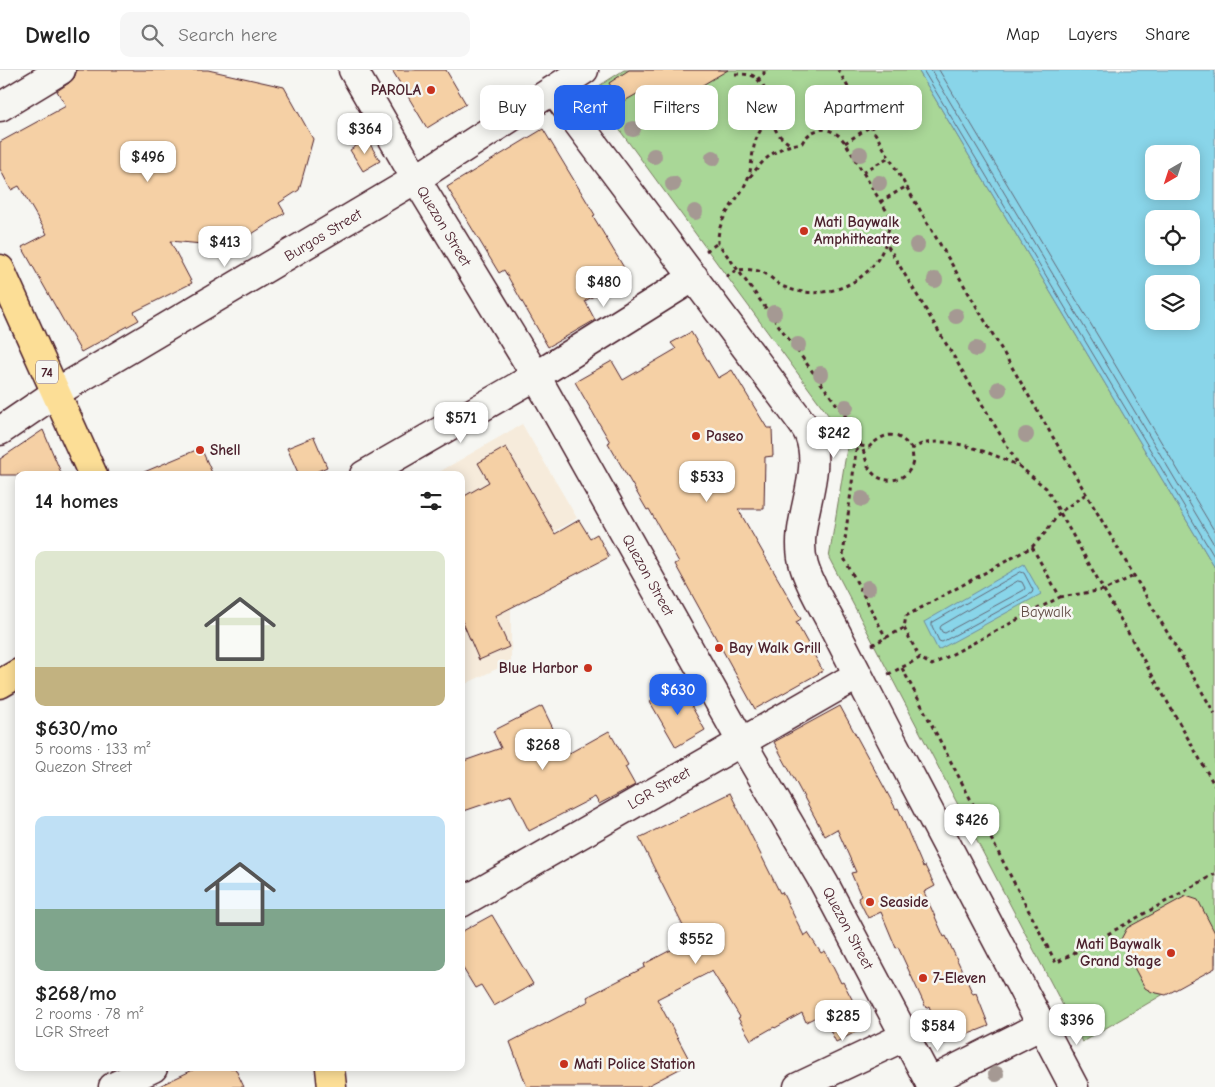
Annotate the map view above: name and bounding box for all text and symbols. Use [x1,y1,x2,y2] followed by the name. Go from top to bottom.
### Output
[120,12,470,57] search box
[25,21,90,49] text: Dwello
[138,21,166,49] icon: search
[178,24,277,46] text: Search here
[1006,24,1040,45] text: Map
[1068,24,1117,45] text: Layers
[1145,24,1190,45] text: Share
[371,81,422,99] place label: PAROLA
[425,84,437,96] marker: PAROLA
[480,85,544,130] chip: Buy
[554,85,625,130] chip: Rent
[635,85,718,130] chip: Filters
[728,85,795,130] chip: New
[805,85,922,130] chip: Apartment
[335,112,395,155] pin: $364
[348,120,382,138] text: $364
[118,140,178,183] pin: $496
[1145,145,1200,200] north arrow
[1145,145,1200,330] map controls
[131,148,165,166] text: $496
[413,182,475,270] street label: Quezon Street
[281,205,366,265] street label: Burgos Street
[1145,210,1200,265] button: locate
[814,213,900,248] place label: Mati Baywalk Amphitheatre
[798,225,810,237] marker: Mati Baywalk Amphitheatre
[195,226,255,268] pin: $413
[209,233,241,251] text: $413
[574,266,634,308] pin: $480
[587,273,621,291] text: $480
[1145,275,1200,330] button: layers
[36,360,58,384] road number: 74
[431,402,491,444] pin: $571
[445,409,477,427] text: $571
[804,416,864,459] pin: $242
[818,424,850,442] text: $242
[706,427,744,445] place label: Paseo
[690,430,702,442] marker: Paseo
[210,441,241,459] place label: Shell
[194,444,206,456] marker: Shell
[677,460,737,503] pin: $533
[690,468,724,486] text: $533
[417,487,445,515] icon: filters
[35,489,118,513] text: 14 homes
[618,531,678,620] street label: Quezon Street
[195,584,285,674] icon: home
[1021,603,1072,621] park label: Baywalk
[729,639,821,657] place label: Bay Walk Grill
[713,642,725,654] marker: Bay Walk Grill
[499,659,578,677] place label: Blue Harbor
[582,662,594,674] marker: Blue Harbor
[648,674,708,716] pin: $630
[660,681,696,699] text: $630
[35,716,118,740] text: $630/mo
[513,728,573,771] pin: $268
[526,736,560,754] text: $268
[35,740,151,758] text: 5 rooms · 133 m²
[35,758,132,776] text: Quezon Street
[624,763,694,813] street label: LGR Street
[942,804,1002,846] pin: $426
[955,811,989,829] text: $426
[195,849,285,939] icon: home
[819,884,878,973] street label: Quezon Street
[880,893,928,911] place label: Seaside
[864,896,876,908] marker: Seaside
[666,922,726,965] pin: $552
[679,930,713,948] text: $552
[1076,935,1162,970] place label: Mati Baywalk Grand Stage
[1165,947,1177,959] marker: Mati Baywalk Grand Stage
[933,969,986,987] place label: 7-Eleven
[917,972,929,984] marker: 7-Eleven
[35,981,117,1005] text: $268/mo
[813,1000,873,1042] pin: $285
[1047,1004,1107,1046] pin: $396
[35,1005,143,1023] text: 2 rooms · 78 m²
[826,1007,860,1025] text: $285
[908,1010,968,1052] pin: $584
[1060,1011,1094,1029] text: $396
[921,1017,955,1035] text: $584
[35,1023,109,1041] text: LGR Street
[574,1055,695,1073] place label: Mati Police Station
[558,1058,570,1070] marker: Mati Police Station

